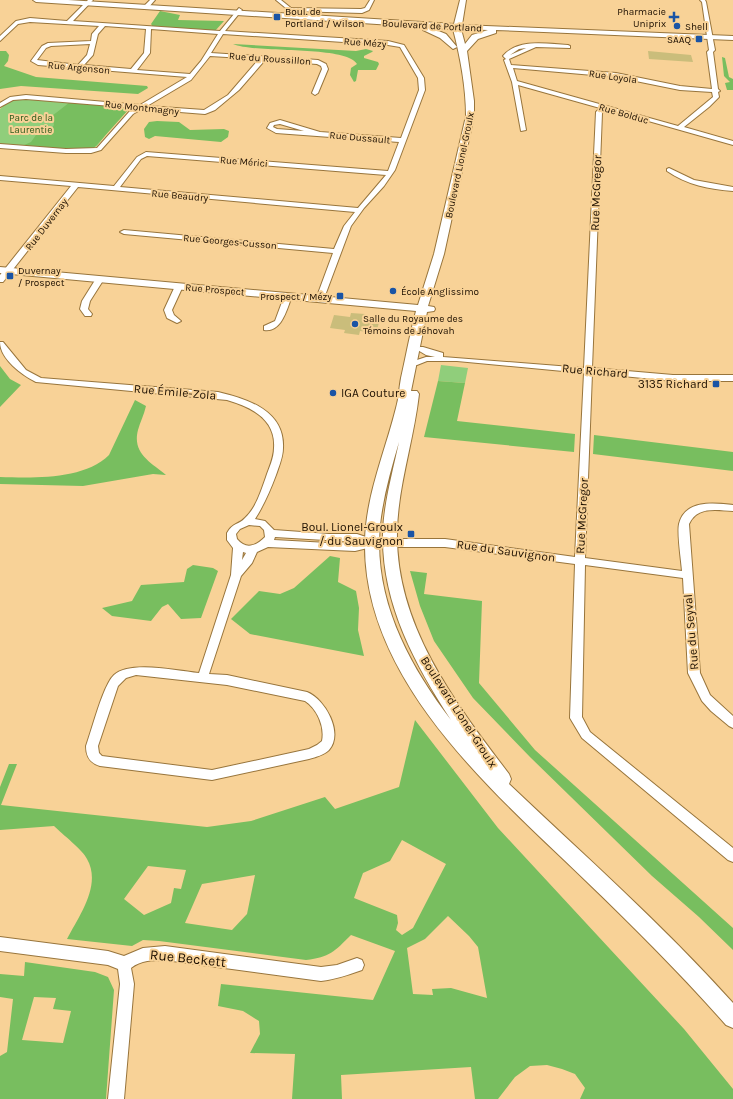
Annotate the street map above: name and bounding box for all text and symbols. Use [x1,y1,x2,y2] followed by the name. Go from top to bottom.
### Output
[285,6,364,30] place label: Boul. de Portland / Wilson
[617,6,666,30] place label: Pharmacie Uniprix
[272,12,282,22] marker: Boul. de Portland / Wilson
[669,12,679,22] marker: Pharmacie Uniprix
[382,17,482,35] street label: Boulevard de Portland
[672,21,682,31] marker: Shell
[685,21,708,33] place label: Shell
[667,34,691,46] place label: SAAQ
[694,34,704,44] marker: SAAQ
[343,36,387,50] street label: Rue Mézy
[228,50,311,68] street label: Rue du Roussillon
[47,59,111,77] street label: Rue Argenson
[588,68,638,86] street label: Rue Loyola
[104,98,180,118] street label: Rue Montmagny
[597,101,650,127] street label: Rue Bolduc
[443,111,477,219] street label: Boulevard Lionel-Groulx
[9,112,53,136] park label: Parc de la Laurentie
[329,129,391,147] street label: Rue Dussault
[219,154,268,170] street label: Rue Mérici
[588,154,604,231] street label: Rue McGregor
[151,188,209,204] street label: Rue Beaudry
[23,196,71,253] street label: Rue Duvernay
[183,232,277,252] street label: Rue Georges-Cusson
[18,265,65,289] place label: Duvernay / Prospect
[5,271,15,281] marker: Duvernay / Prospect
[185,281,245,299] street label: Rue Prospect
[388,286,398,296] marker: École Anglissimo
[401,286,479,298] place label: École Anglissimo
[260,291,332,303] place label: Prospect / Mézy
[335,291,345,301] marker: Prospect / Mézy
[363,313,463,337] place label: Salle du Royaume des Témoins de Jéhovah
[350,319,360,329] marker: Salle du Royaume des Témoins de Jéhovah
[561,361,629,381] street label: Rue Richard
[638,377,708,391] place label: 3135 Richard
[711,379,721,389] marker: 3135 Richard
[133,380,217,403] street label: Rue Émile-Zola
[341,386,405,400] place label: IGA Couture
[328,388,338,398] marker: IGA Couture
[573,477,591,554] street label: Rue McGregor
[301,520,403,548] place label: Boul. Lionel-Groulx / du Sauvignon
[406,529,416,539] marker: Boul. Lionel-Groulx / du Sauvignon
[456,537,556,565] street label: Rue du Sauvignon
[681,594,701,670] street label: Rue du Seyval
[418,654,500,770] street label: Boulevard Lionel-Groulx
[149,946,227,971] street label: Rue Beckett

